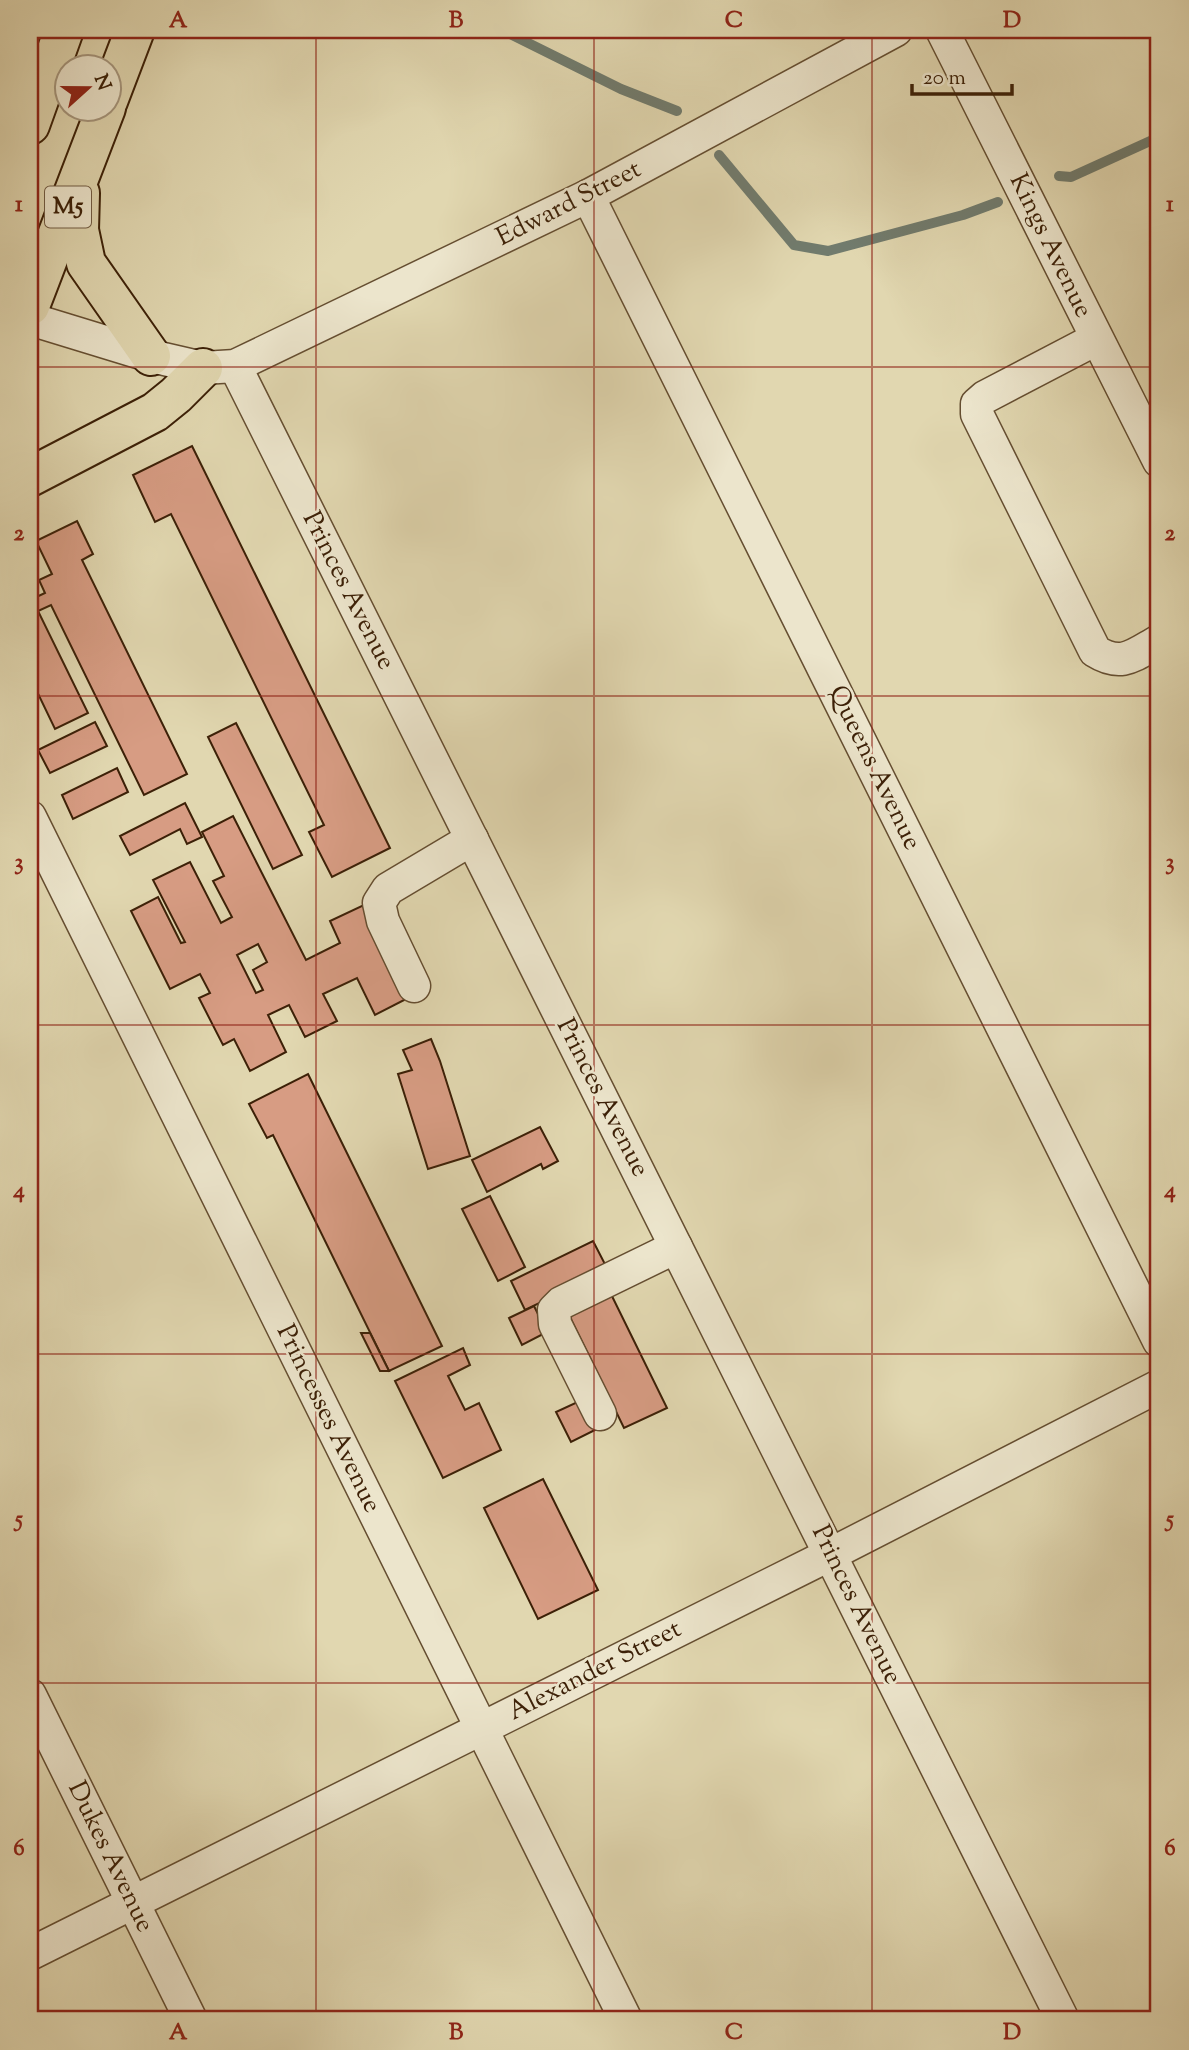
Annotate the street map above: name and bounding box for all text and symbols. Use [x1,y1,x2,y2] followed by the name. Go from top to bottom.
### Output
[169,5,188,38] text: A
[449,5,464,38] text: B
[725,5,743,38] text: C
[1003,5,1021,38] text: D
[52,52,122,122] north arrow
[912,52,1012,96] scale bar
[923,64,966,94] text: 20 m
[86,71,117,95] text: N
[490,152,648,256] street label: Edward Street
[999,168,1101,324] street label: Kings Avenue
[45,187,91,228] road number: M5
[15,189,23,222] text: 1
[1166,189,1174,222] text: 1
[292,506,404,676] street label: Princes Avenue
[14,518,25,551] text: 2
[1165,518,1176,551] text: 2
[818,679,930,857] street label: Queens Avenue
[14,847,24,880] text: 3
[1165,847,1175,880] text: 3
[546,1013,658,1183] street label: Princes Avenue
[12,1175,25,1208] text: 4
[1163,1175,1176,1208] text: 4
[266,1318,390,1520] street label: Princesses Avenue
[13,1504,23,1537] text: 5
[1164,1504,1174,1537] text: 5
[801,1519,911,1691] street label: Princes Avenue
[502,1611,688,1731] street label: Alexander Street
[57,1775,163,1939] street label: Dukes Avenue
[13,1833,25,1866] text: 6
[1164,1833,1176,1866] text: 6
[169,2017,188,2050] text: A
[449,2017,464,2050] text: B
[725,2017,743,2050] text: C
[1003,2017,1021,2050] text: D

